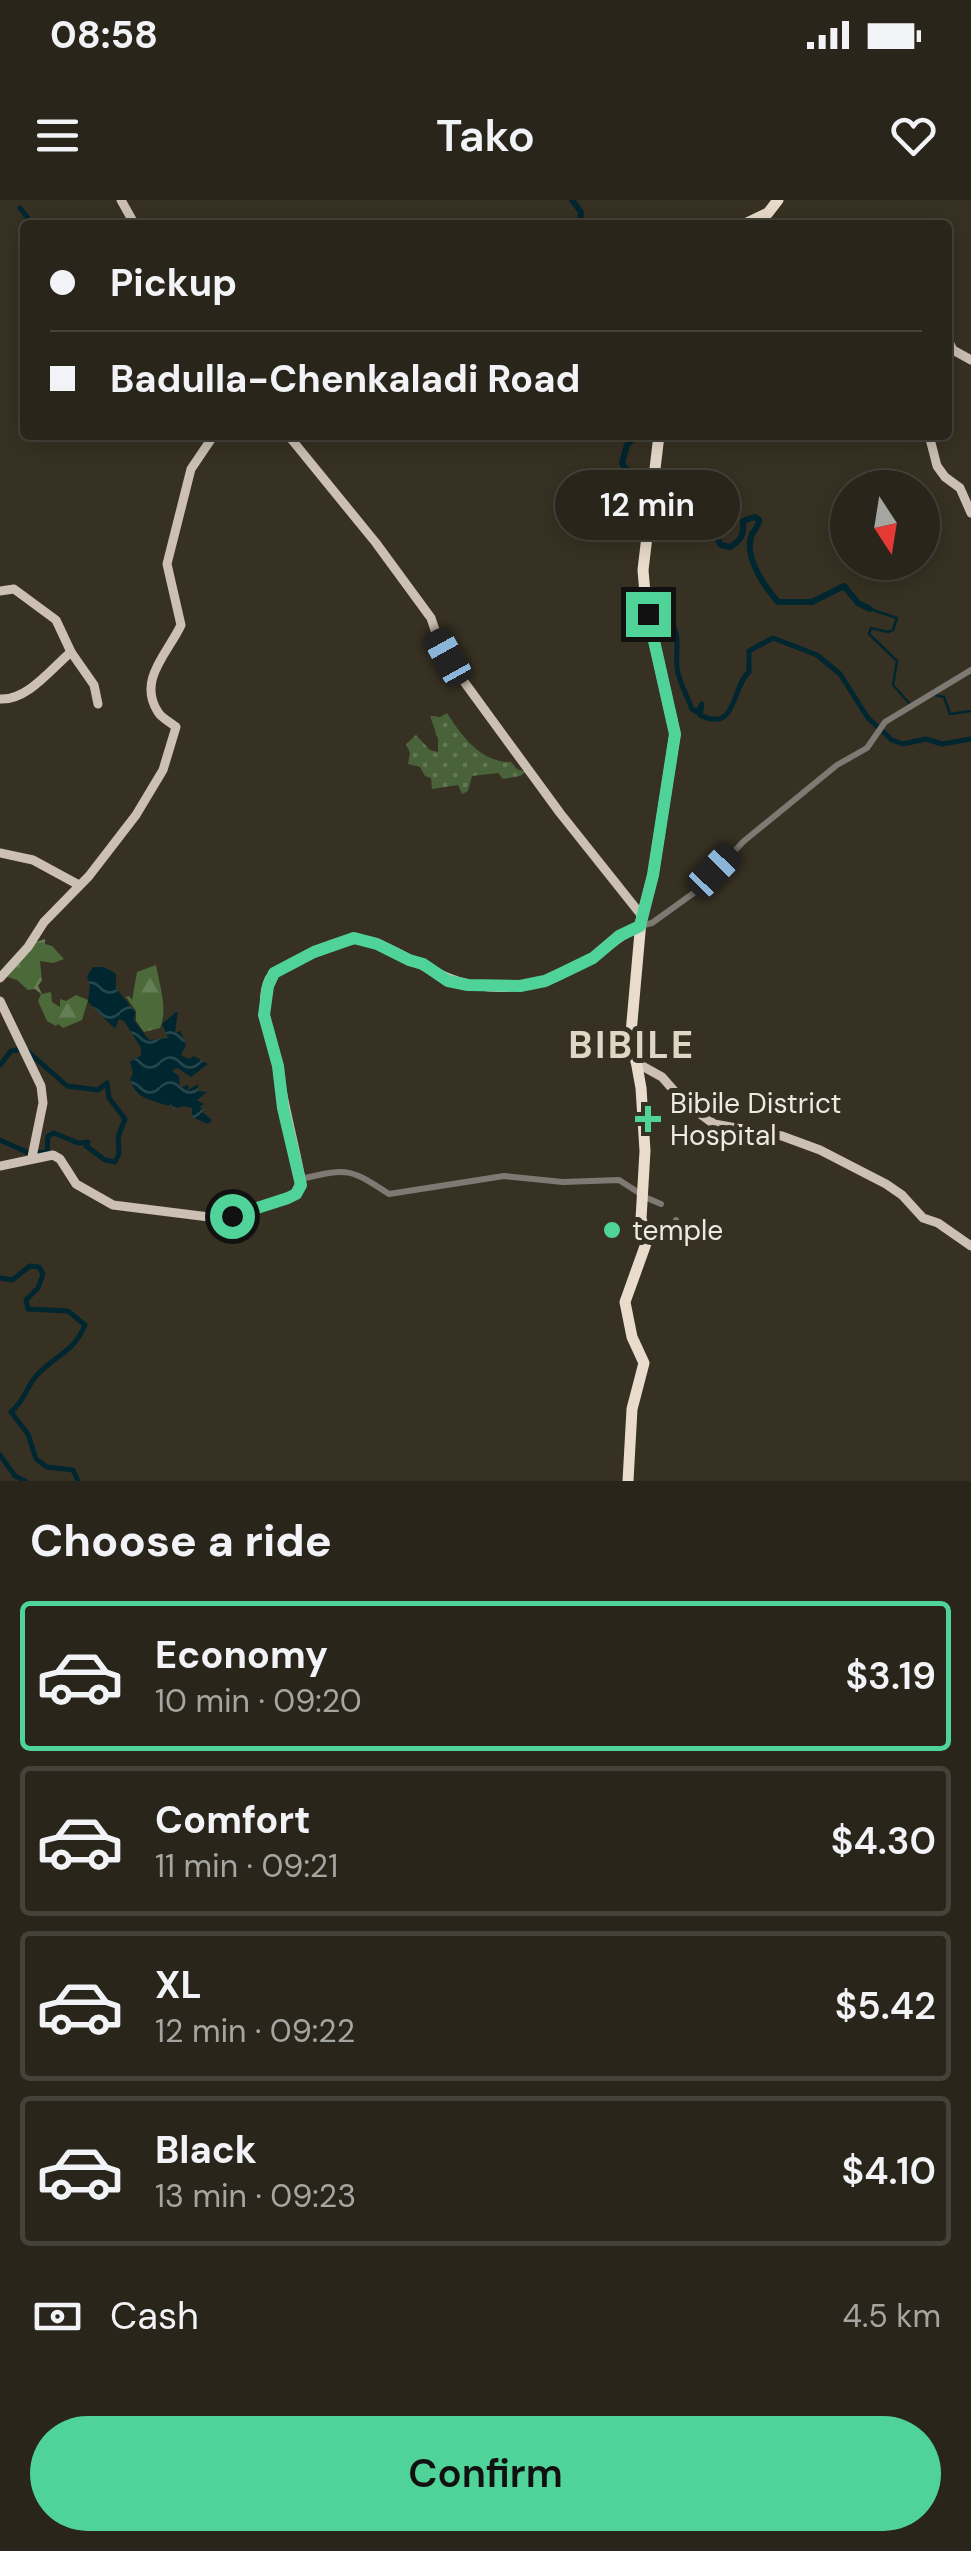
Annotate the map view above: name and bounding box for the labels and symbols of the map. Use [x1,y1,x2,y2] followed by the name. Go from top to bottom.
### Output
[556,469,740,539] callout: 12 min
[830,470,940,580] north arrow
[626,592,671,637] route end
[420,623,476,691] car
[682,839,746,903] car
[568,1020,696,1070] district label: BIBILE
[670,1085,842,1154] place label: Bibile District Hospital
[635,1106,661,1132] marker: Bibile District Hospital
[210,1194,255,1239] route start
[632,1212,723,1249] place label: temple
[601,1219,623,1241] marker: temple

